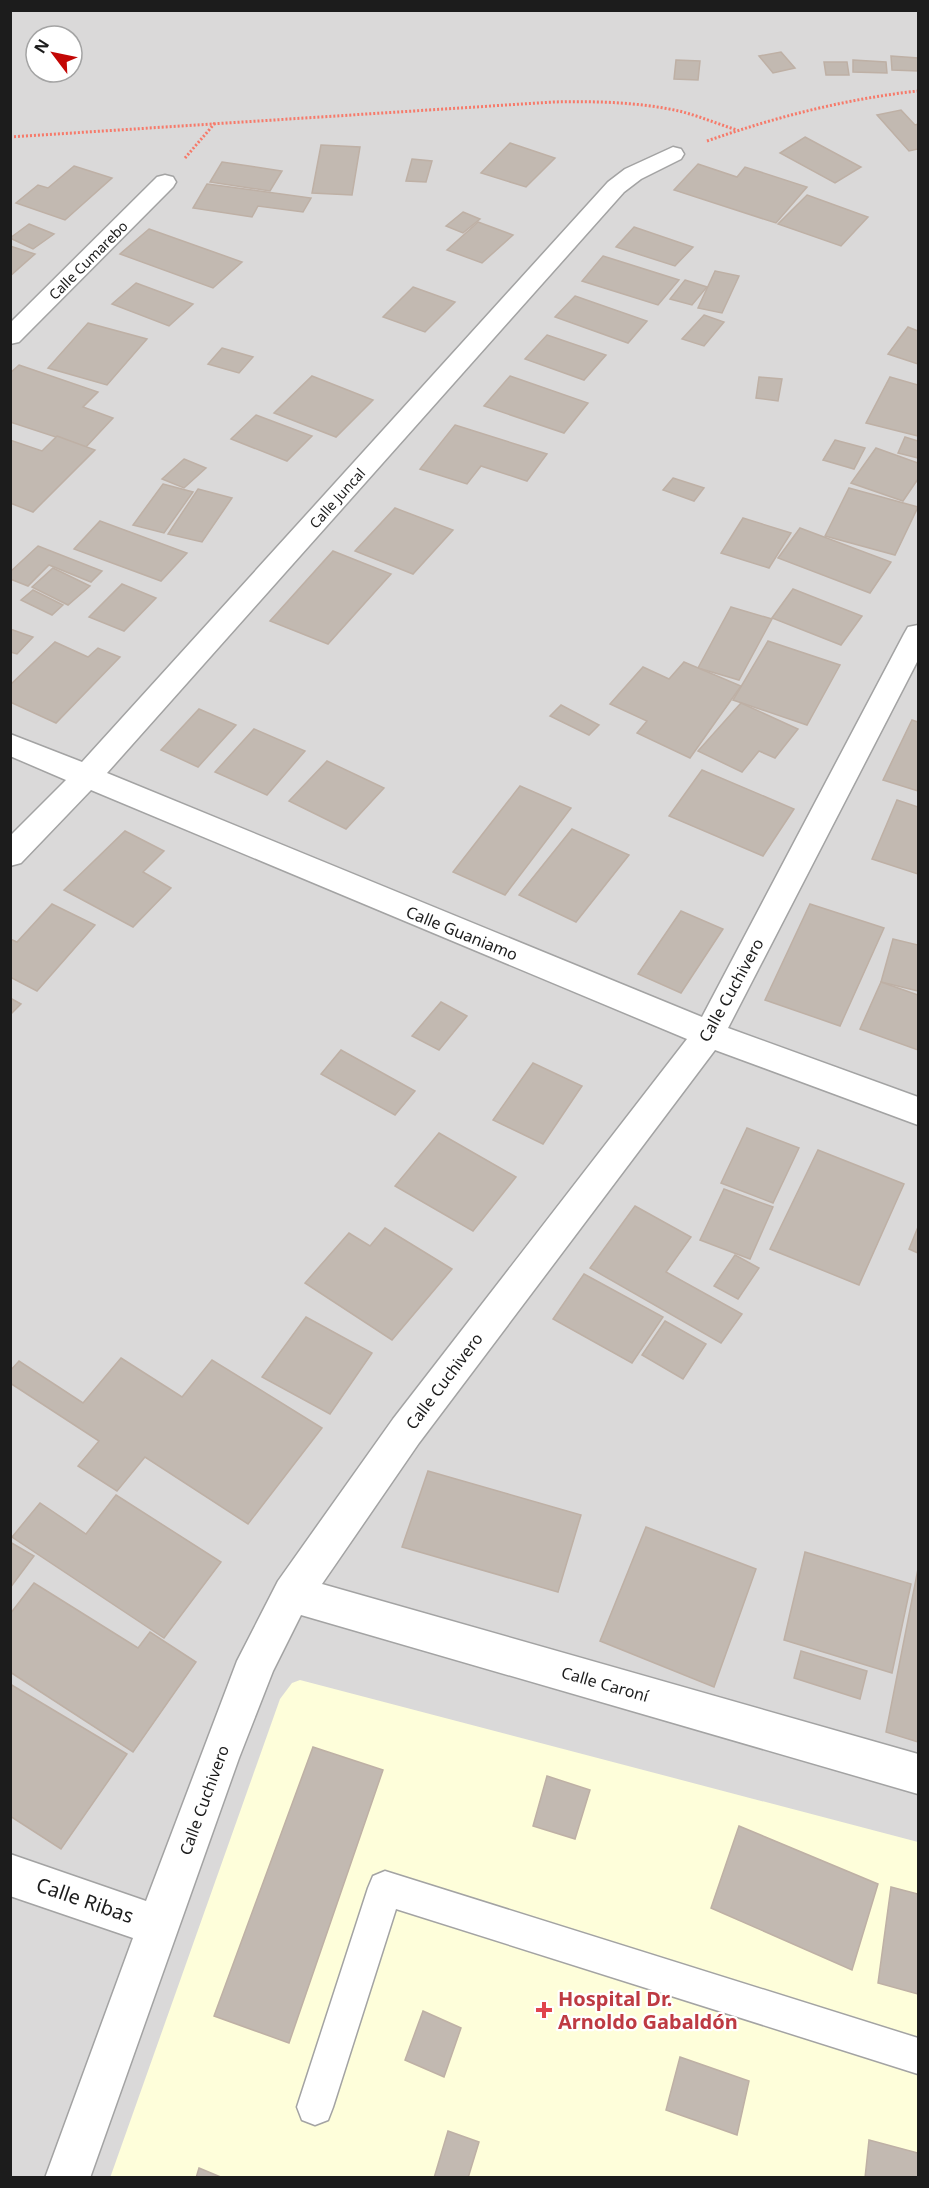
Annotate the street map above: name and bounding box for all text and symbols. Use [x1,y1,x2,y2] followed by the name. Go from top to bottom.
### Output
[24,24,84,84] north arrow
[29,35,54,57] text: N
[44,216,132,304] street label: Calle Cumarebo
[305,464,369,532] street label: Calle Juncal
[403,901,521,965] street label: Calle Guaniamo
[693,934,769,1046] street label: Calle Cuchivero
[401,1328,487,1434] street label: Calle Cuchivero
[559,1661,652,1707] street label: Calle Caroní
[174,1742,234,1858] street label: Calle Cuchivero
[33,1871,137,1929] street label: Calle Ribas
[558,1985,738,2035] place label: Hospital Dr. Arnoldo Gabaldón
[535,2001,553,2019] marker: Hospital Dr. Arnoldo Gabaldón

